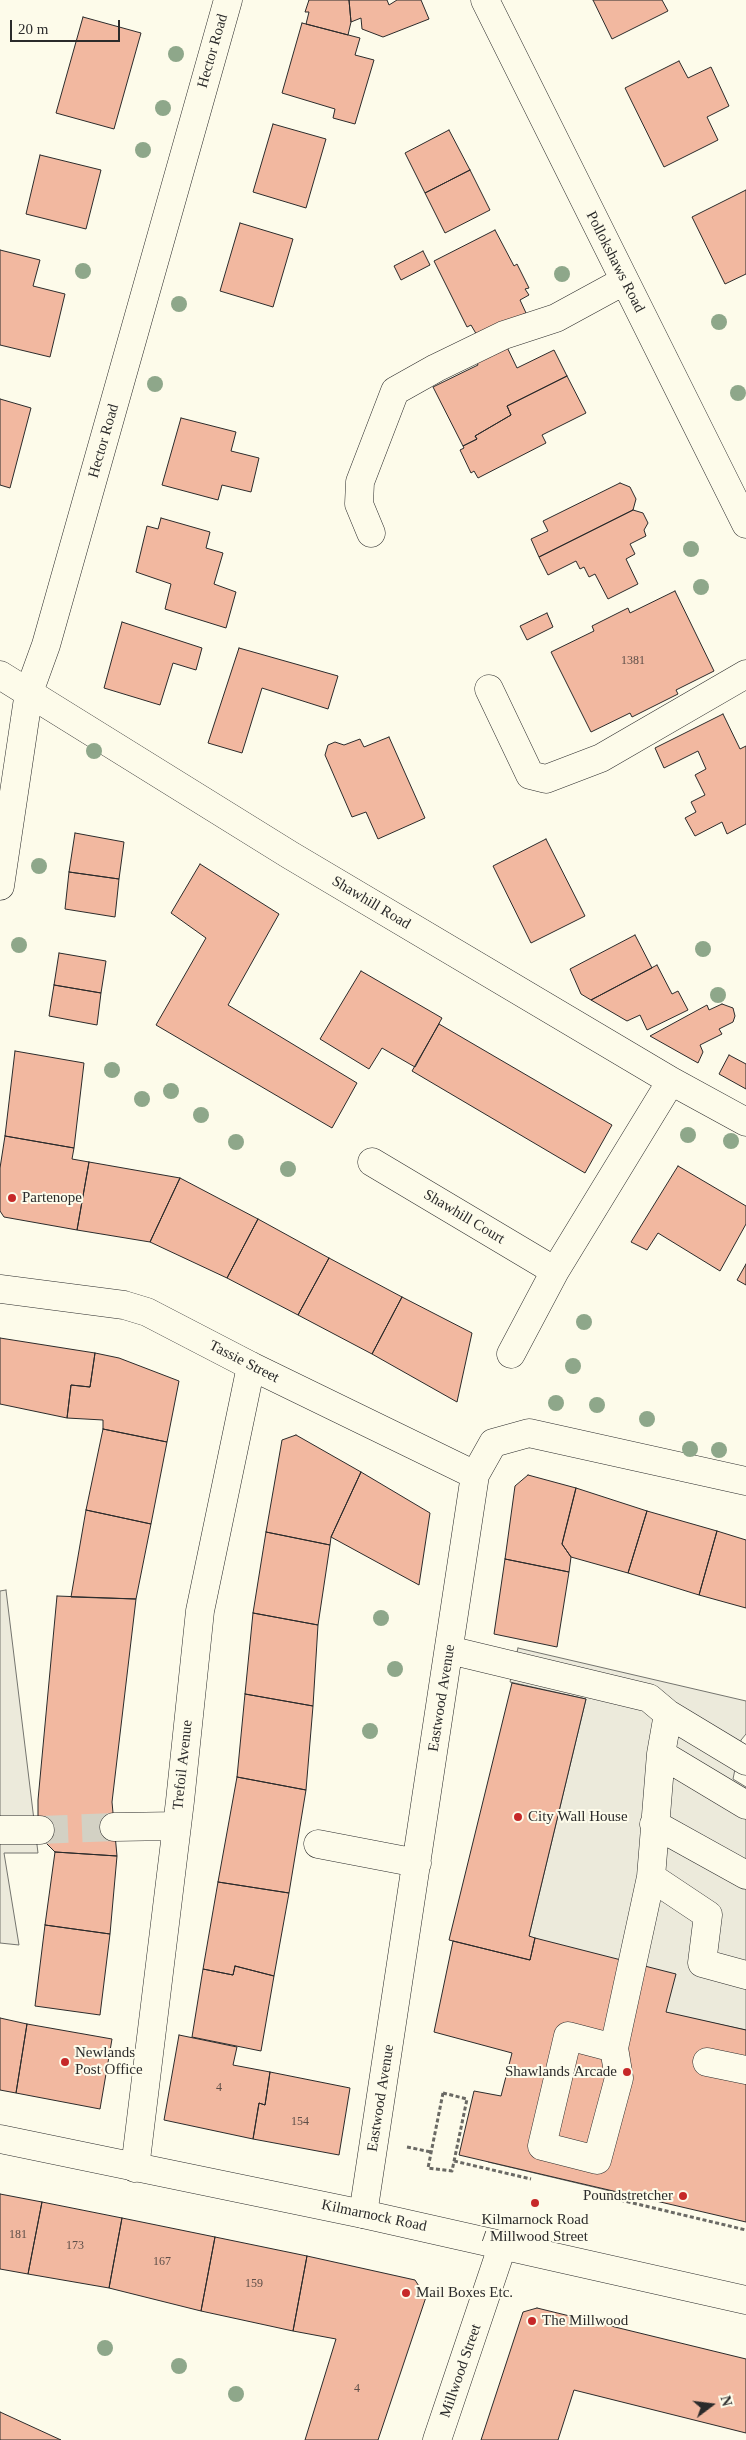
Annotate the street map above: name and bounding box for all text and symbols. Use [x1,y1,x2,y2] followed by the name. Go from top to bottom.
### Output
[12,10,122,42] scale bar
[194,12,232,90] street label: Hector Road
[18,21,48,37] text: 20 m
[582,208,648,316] street label: Pollokshaws Road
[85,402,123,480] street label: Hector Road
[621,654,645,668] house number: 1381
[328,872,414,934] street label: Shawhill Road
[420,1186,508,1248] street label: Shawhill Court
[22,1189,82,1207] place label: Partenope
[6,1192,18,1204] marker: Partenope
[206,1337,282,1387] street label: Tassie Street
[425,1643,459,1753] street label: Eastwood Avenue
[169,1719,197,1811] street label: Trefoil Avenue
[528,1808,628,1826] place label: City Wall House
[512,1811,524,1823] marker: City Wall House
[364,2043,398,2153] street label: Eastwood Avenue
[75,2044,143,2079] place label: Newlands Post Office
[59,2056,71,2068] marker: Newlands Post Office
[505,2063,617,2081] place label: Shawlands Arcade
[621,2066,633,2078] marker: Shawlands Arcade
[216,2081,222,2095] house number: 4
[291,2115,309,2129] house number: 154
[583,2187,673,2205] place label: Poundstretcher
[677,2190,689,2202] marker: Poundstretcher
[320,2196,428,2236] street label: Kilmarnock Road
[529,2197,541,2209] marker: Kilmarnock Road / Millwood Street
[481,2211,589,2246] place label: Kilmarnock Road / Millwood Street
[9,2228,27,2242] house number: 181
[66,2239,84,2253] house number: 173
[153,2255,171,2269] house number: 167
[245,2277,263,2291] house number: 159
[416,2284,513,2302] place label: Mail Boxes Etc.
[400,2287,412,2299] marker: Mail Boxes Etc.
[542,2312,628,2330] place label: The Millwood
[526,2315,538,2327] marker: The Millwood
[437,2322,485,2420] street label: Millwood Street
[686,2380,736,2430] north arrow
[354,2382,360,2396] house number: 4
[717,2394,735,2408] text: N

